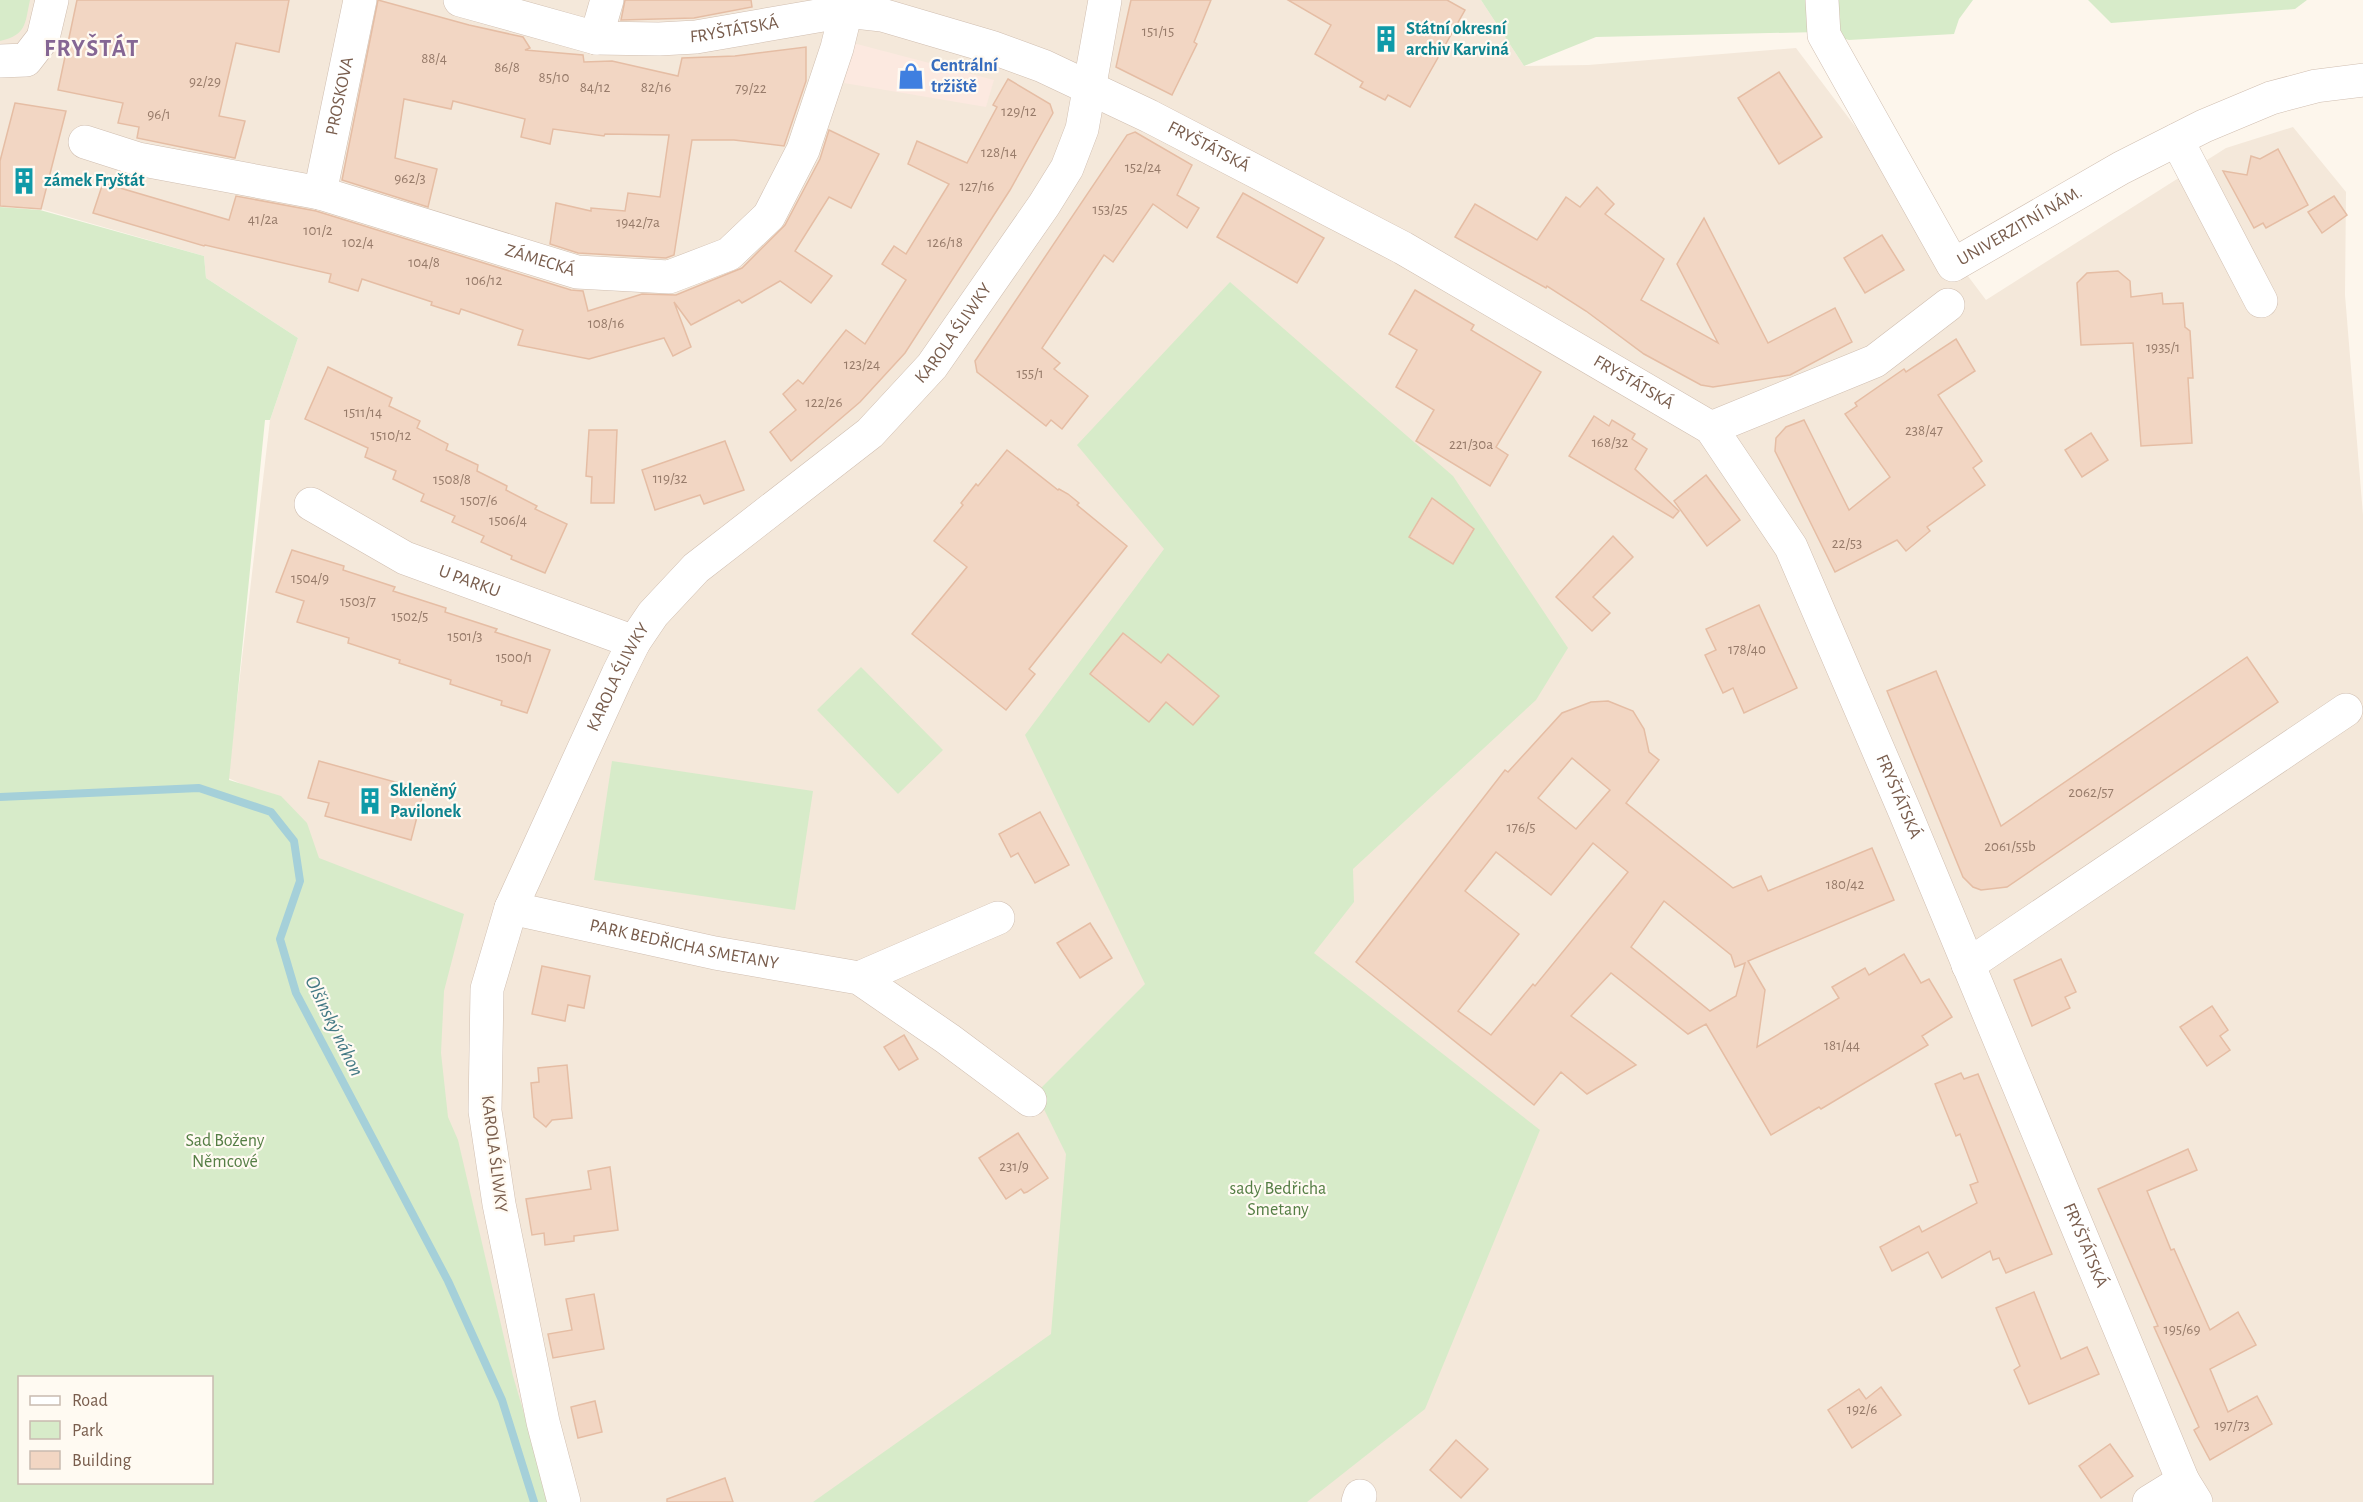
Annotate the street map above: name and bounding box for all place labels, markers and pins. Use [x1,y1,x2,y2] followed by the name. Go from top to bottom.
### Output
[1406,20,1509,59] place label: Státní okresní archiv Karviná
[1371,24,1401,54] building icon: Státní okresní archiv Karviná
[931,57,998,96] place label: Centrální tržiště
[896,61,926,91] shop icon: Centrální tržiště
[9,166,39,196] building icon: zámek Fryštát
[44,172,145,190] place label: zámek Fryštát
[390,782,461,821] place label: Skleněný Pavilonek
[355,786,385,816] building icon: Skleněný Pavilonek

